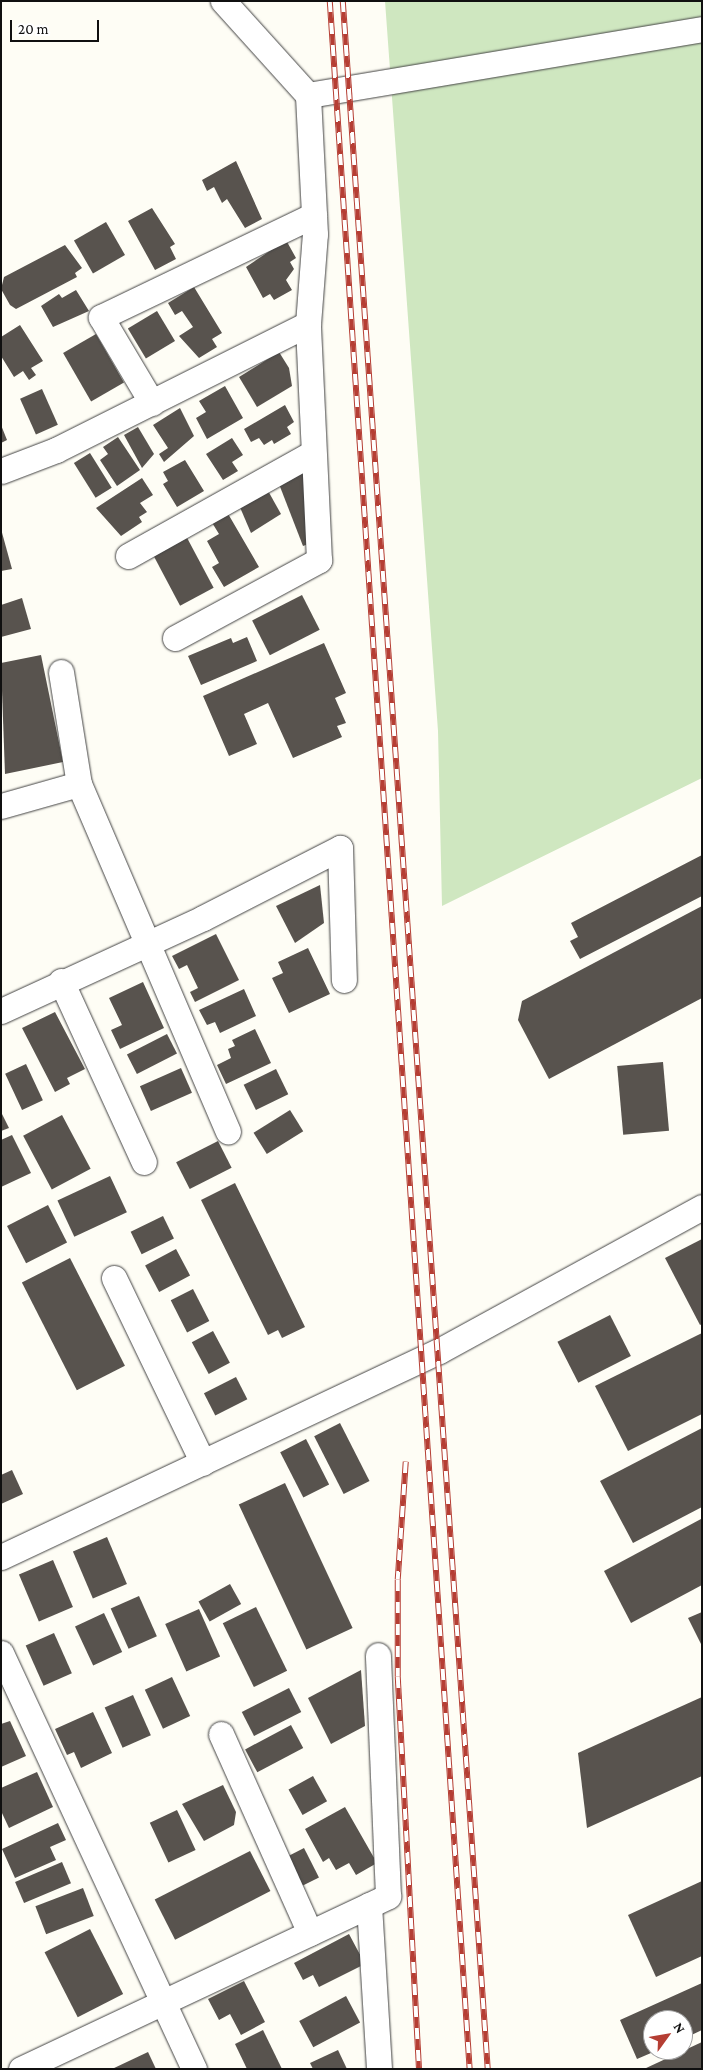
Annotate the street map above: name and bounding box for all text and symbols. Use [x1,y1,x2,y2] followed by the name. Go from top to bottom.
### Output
[12,10,101,42] scale bar
[18,21,49,37] text: 20 m
[643,2010,693,2060] north arrow
[671,2019,689,2036] text: N

